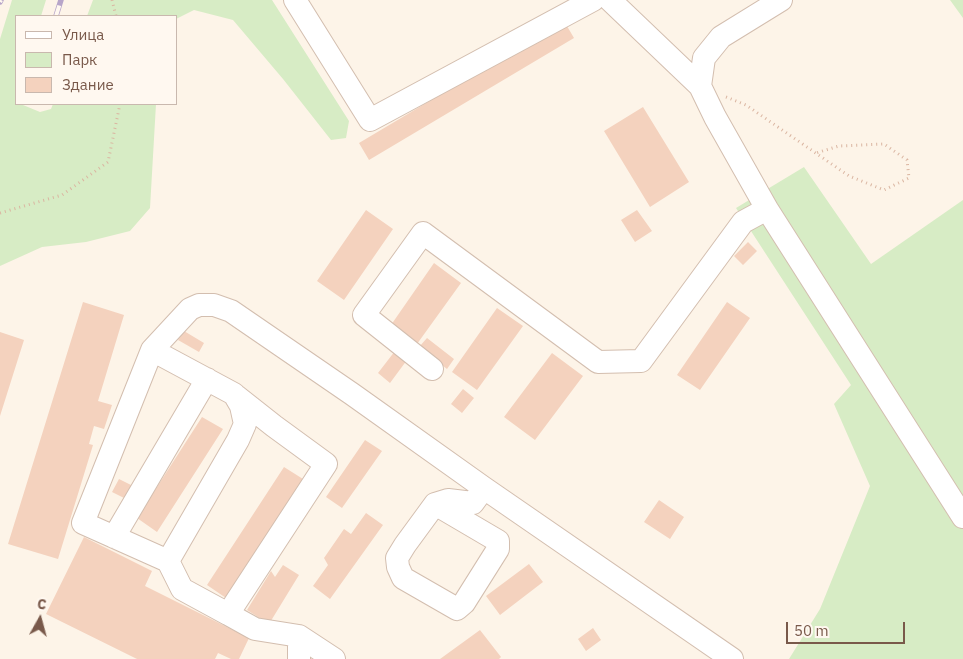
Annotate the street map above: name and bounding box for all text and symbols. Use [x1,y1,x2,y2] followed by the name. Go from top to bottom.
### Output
[15,15,178,105] legend
[62,25,104,44] text: Улица
[62,50,97,69] text: Парк
[62,75,114,94] text: Здание
[15,594,65,644] north arrow
[36,595,47,614] text: С
[788,612,907,644] scale bar
[794,621,829,640] text: 50 m

